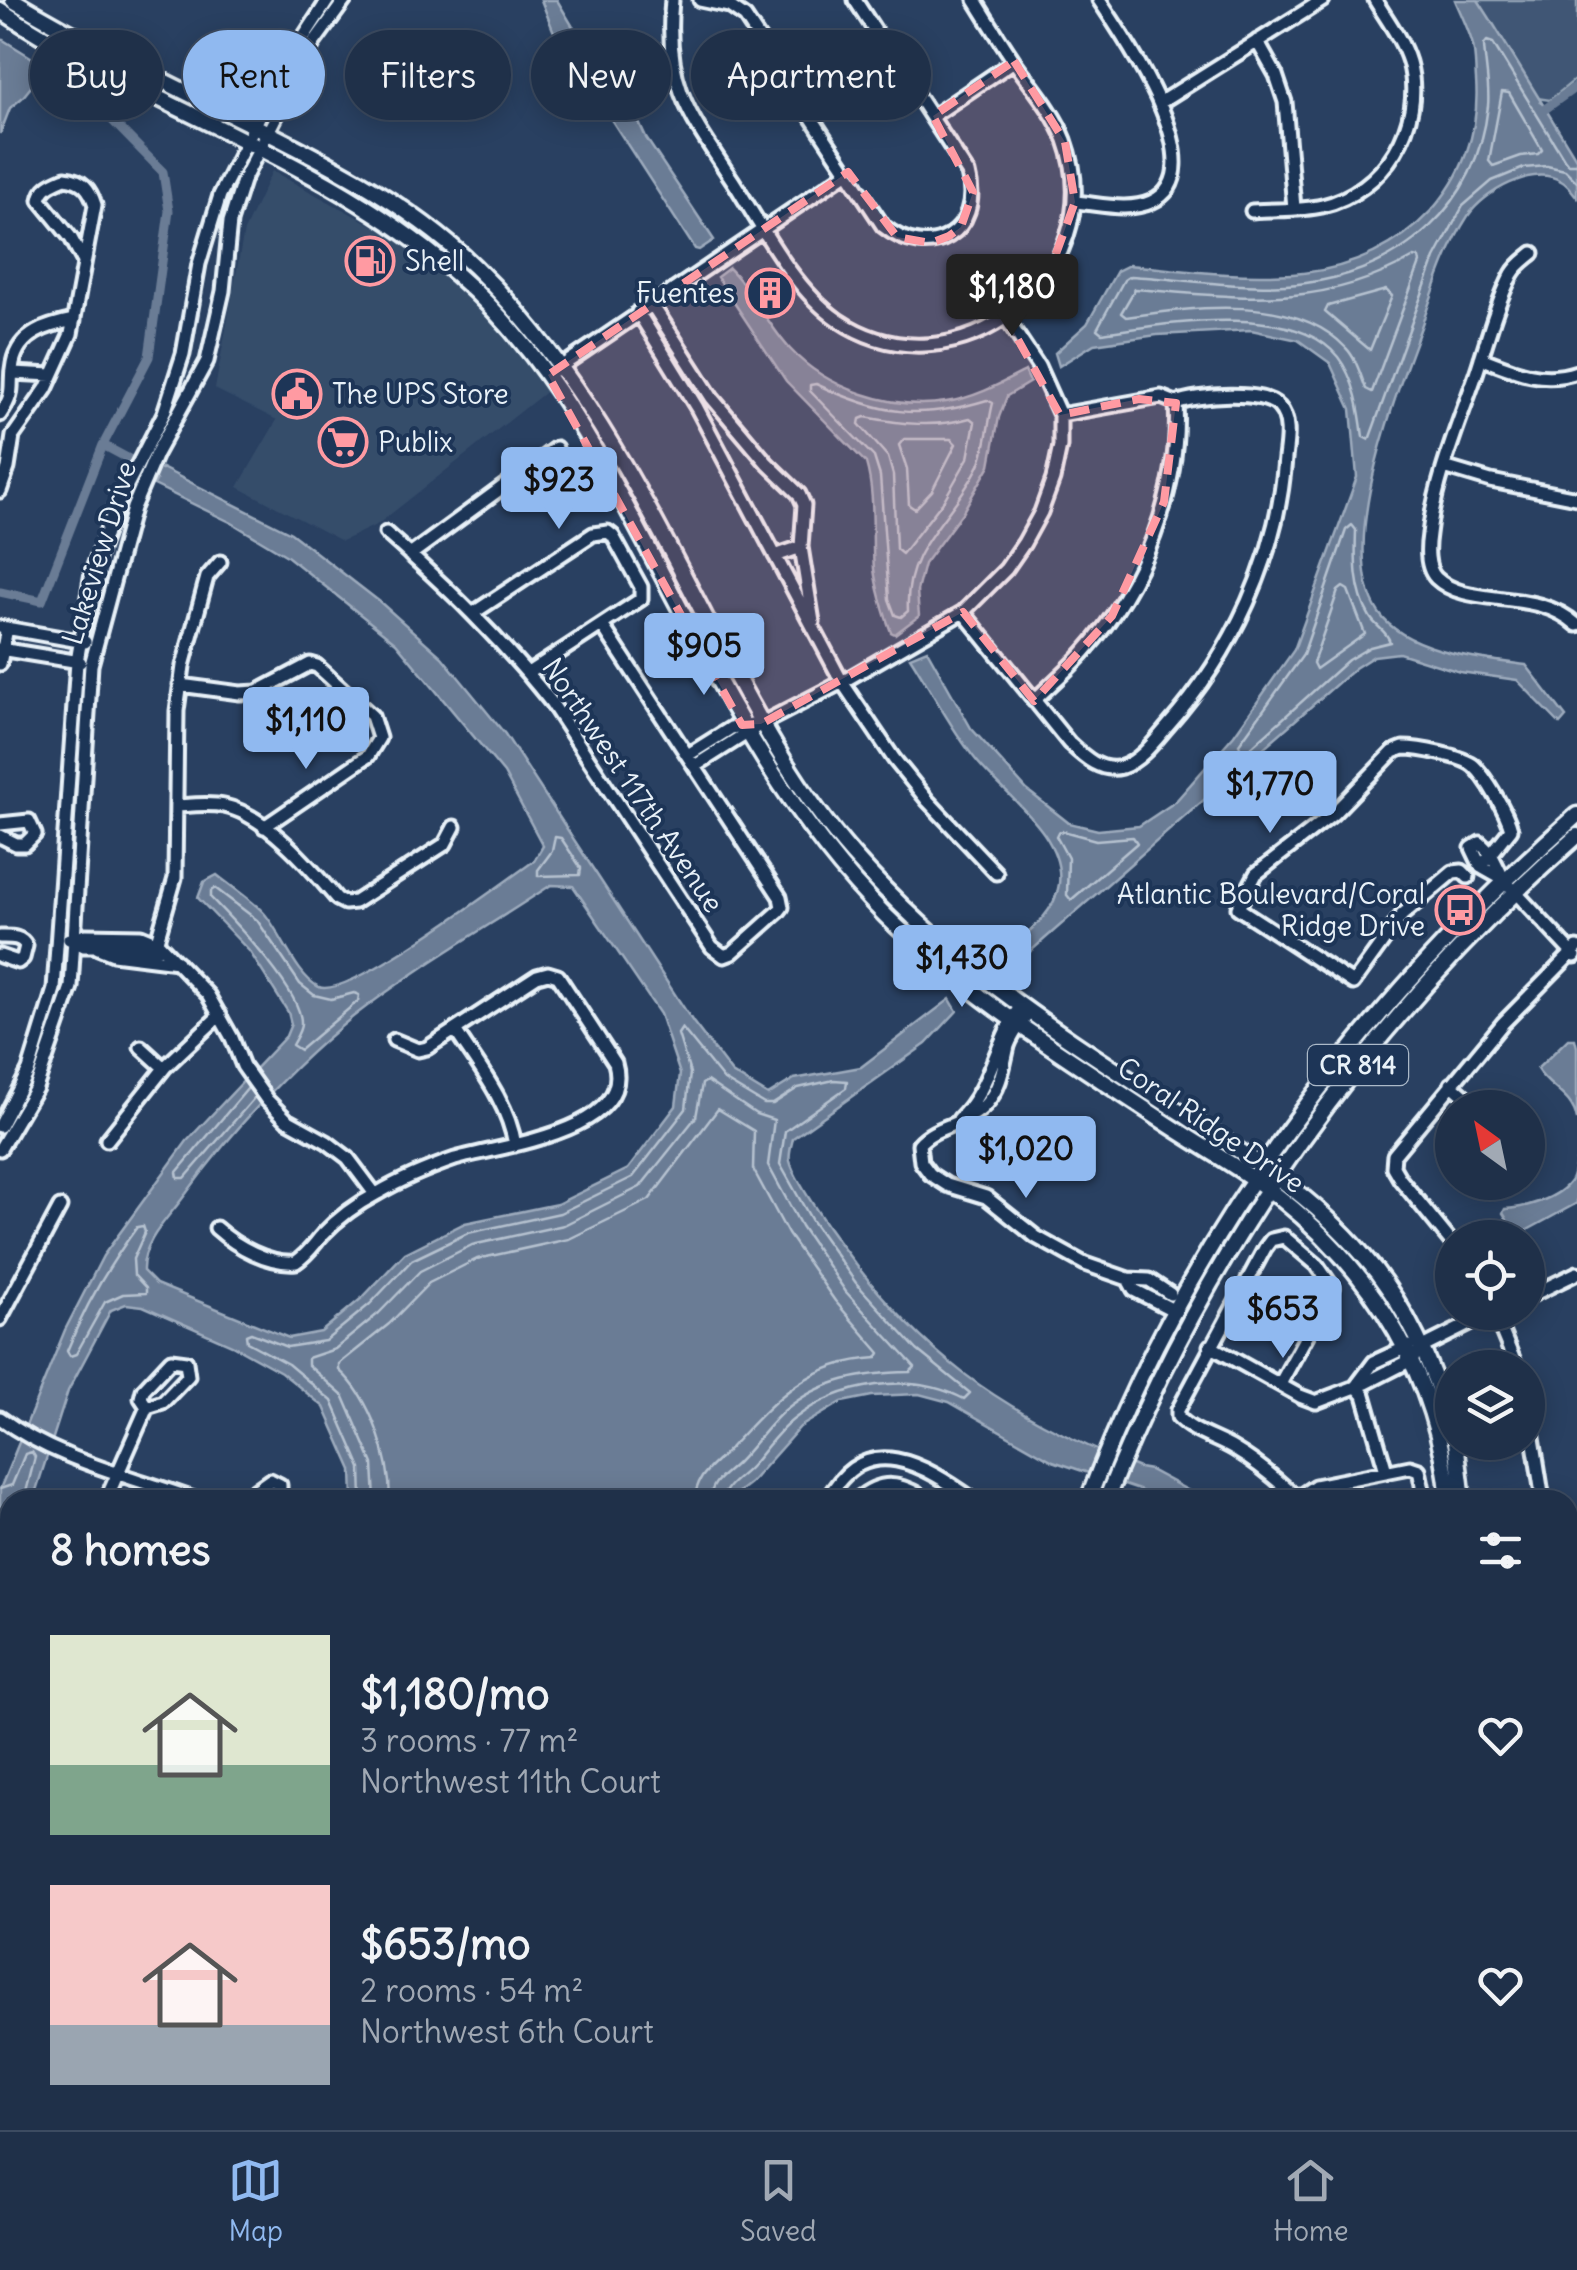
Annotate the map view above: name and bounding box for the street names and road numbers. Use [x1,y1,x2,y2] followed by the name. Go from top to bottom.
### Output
[54,457,144,649] street label: Lakeview Drive
[534,651,732,919] street label: Northwest 117th Avenue
[1308,1045,1408,1085] road number: CR 814
[1111,1049,1311,1201] street label: Coral Ridge Drive

